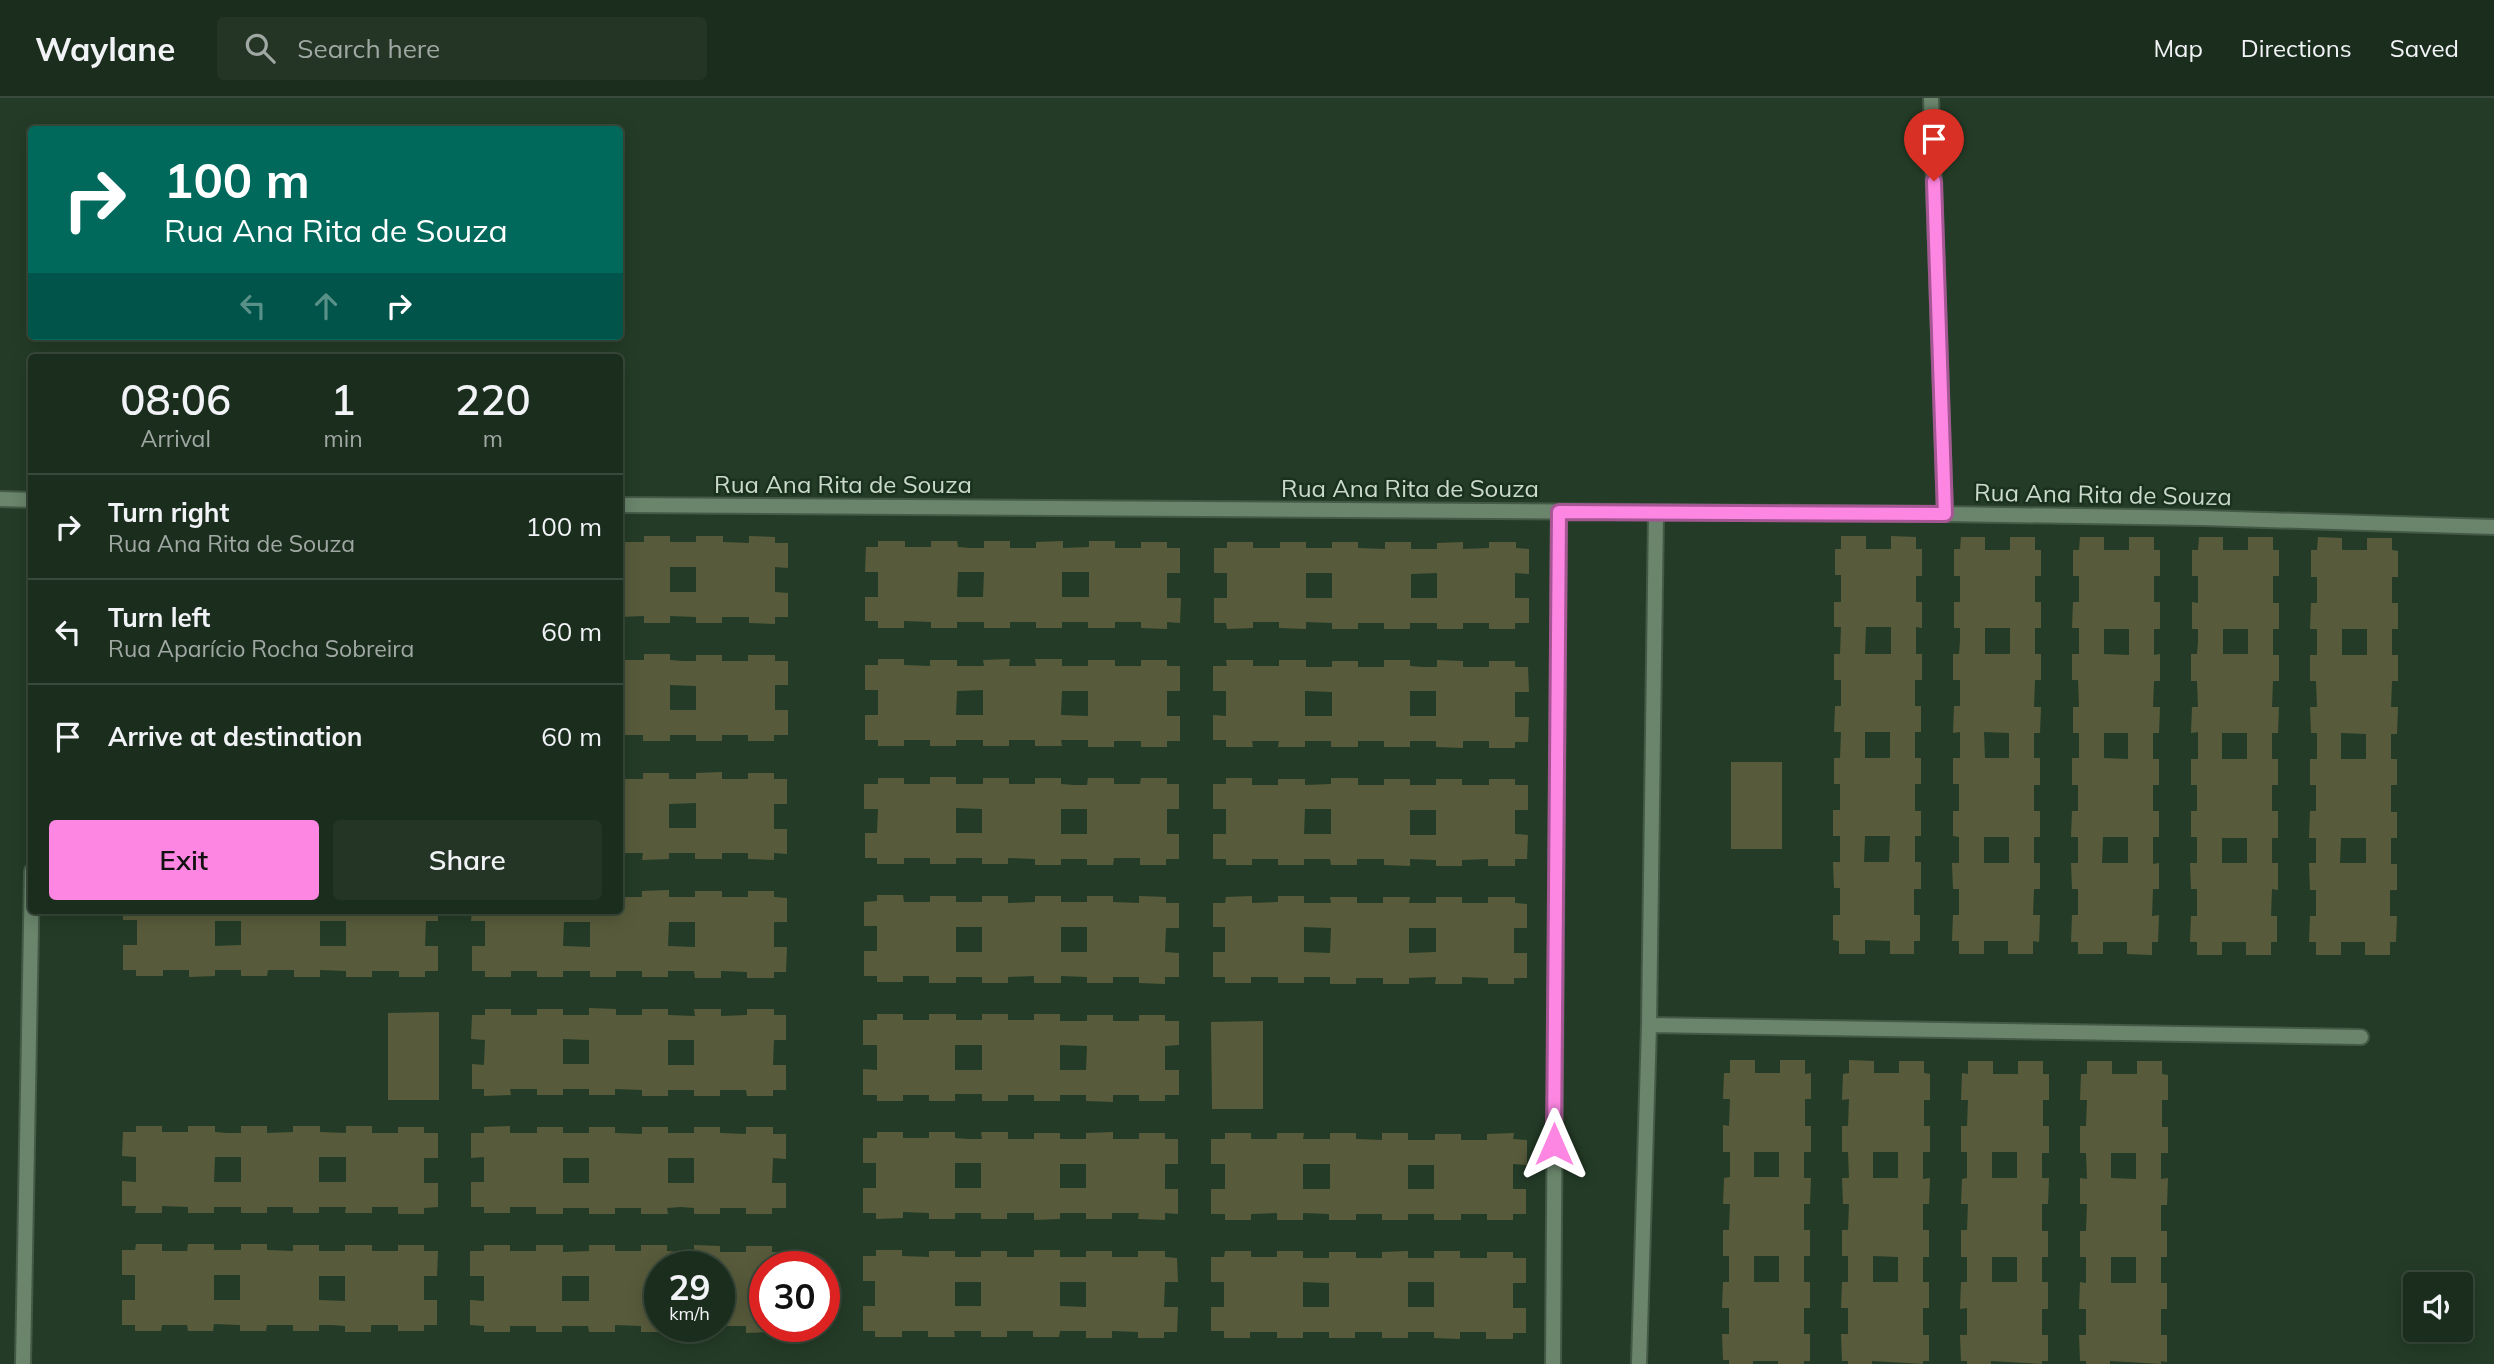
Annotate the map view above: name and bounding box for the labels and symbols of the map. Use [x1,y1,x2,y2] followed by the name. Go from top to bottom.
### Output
[1904,109,1964,181] pin
[714,469,972,499] street label: Rua Ana Rita de Souza
[1281,473,1539,503] street label: Rua Ana Rita de Souza
[1974,477,2232,511] street label: Rua Ana Rita de Souza
[1517,1107,1591,1181] position arrow
[749,1251,840,1342] speed limit sign: 30

